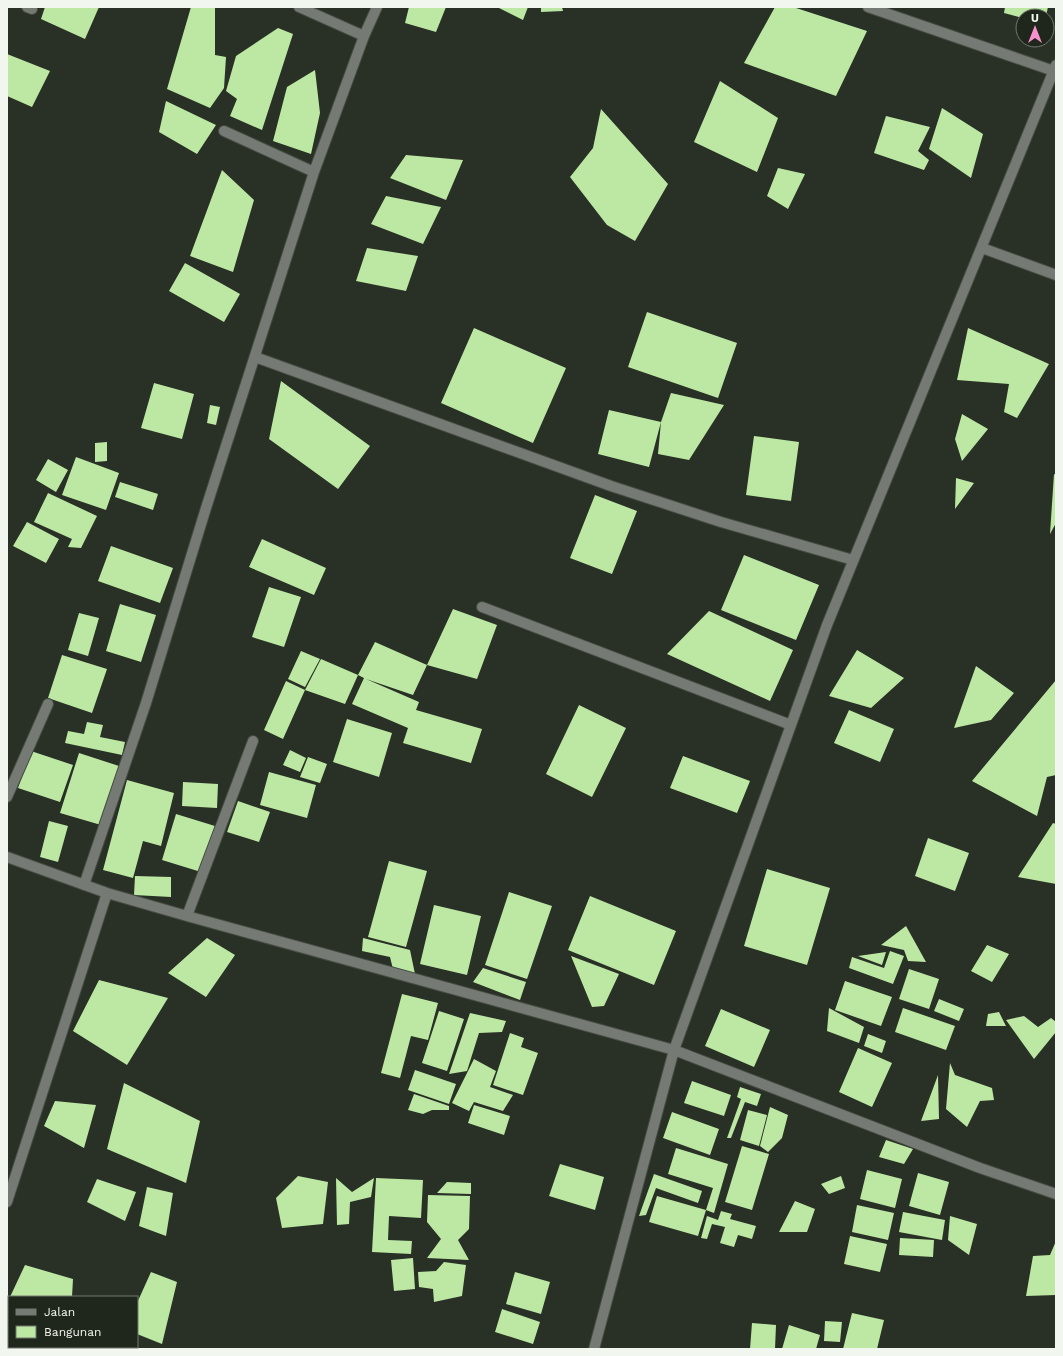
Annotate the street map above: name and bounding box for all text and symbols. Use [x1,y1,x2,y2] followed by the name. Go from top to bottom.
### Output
[1015,8,1055,48] north arrow
[1031,12,1039,25] text: U
[8,1296,138,1348] legend
[44,1305,75,1319] text: Jalan
[44,1325,102,1339] text: Bangunan

